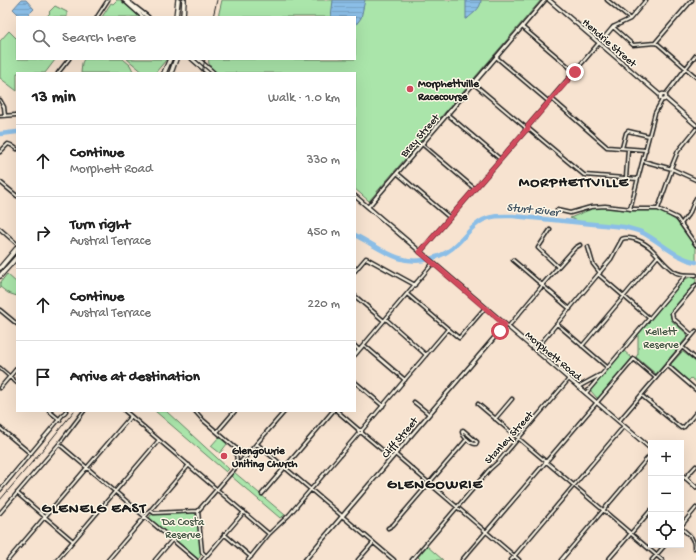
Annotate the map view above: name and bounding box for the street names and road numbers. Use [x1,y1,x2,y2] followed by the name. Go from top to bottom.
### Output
[579,17,639,71] street label: Hendrie Street
[398,111,443,161] street label: Bray Street
[522,329,585,385] street label: Morphett Road
[483,409,537,467] street label: Stanley Street
[379,414,422,461] street label: Cliff Street

